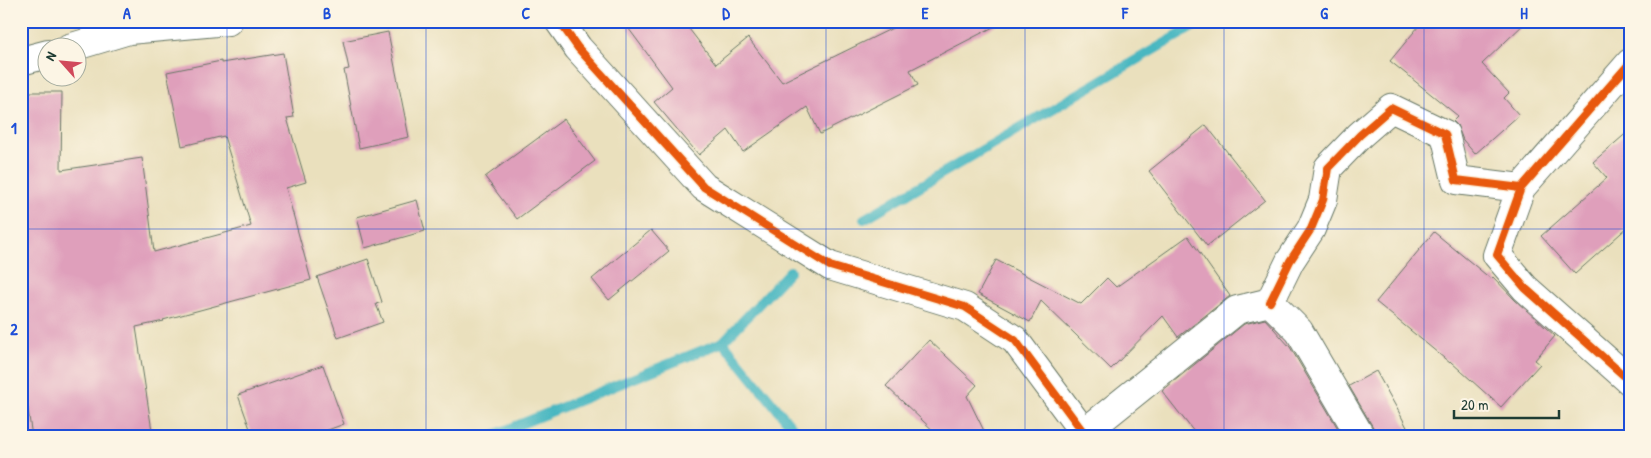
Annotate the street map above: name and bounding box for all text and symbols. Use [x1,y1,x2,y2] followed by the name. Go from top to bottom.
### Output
[123,2,131,24] text: A
[323,2,331,24] text: B
[522,2,531,24] text: C
[722,2,730,24] text: D
[921,2,929,24] text: E
[1121,2,1129,24] text: F
[1320,2,1328,24] text: G
[1520,2,1528,24] text: H
[38,38,88,88] north arrow
[40,48,60,64] text: N
[11,117,17,139] text: 1
[10,318,18,340] text: 2
[1454,388,1558,420] scale bar
[1461,394,1488,415] text: 20 m

